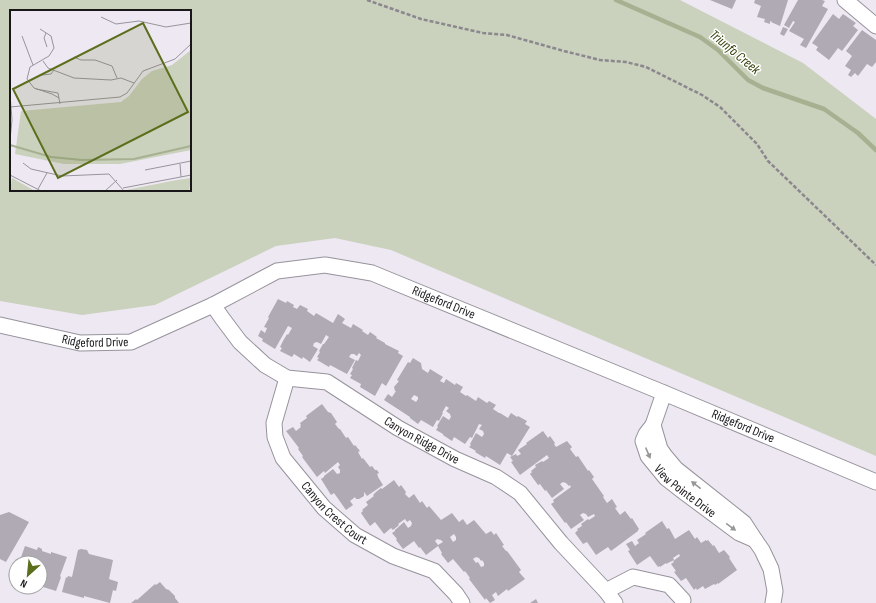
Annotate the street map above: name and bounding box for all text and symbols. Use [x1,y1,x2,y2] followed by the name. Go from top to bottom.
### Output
[10,10,191,191] inset map
[706,26,764,79] water label: Triunfo Creek
[410,282,478,323] street label: Ridgeford Drive
[60,331,129,351] street label: Ridgeford Drive
[709,406,777,447] street label: Ridgeford Drive
[381,413,462,468] street label: Canyon Ridge Drive
[645,447,651,459] one-way arrow
[650,461,719,521] street label: View Pointe Drive
[298,478,370,548] street label: Canyon Crest Court
[691,481,702,489] one-way arrow
[725,523,736,531] one-way arrow
[8,555,48,595] north arrow
[18,576,29,591] text: N

